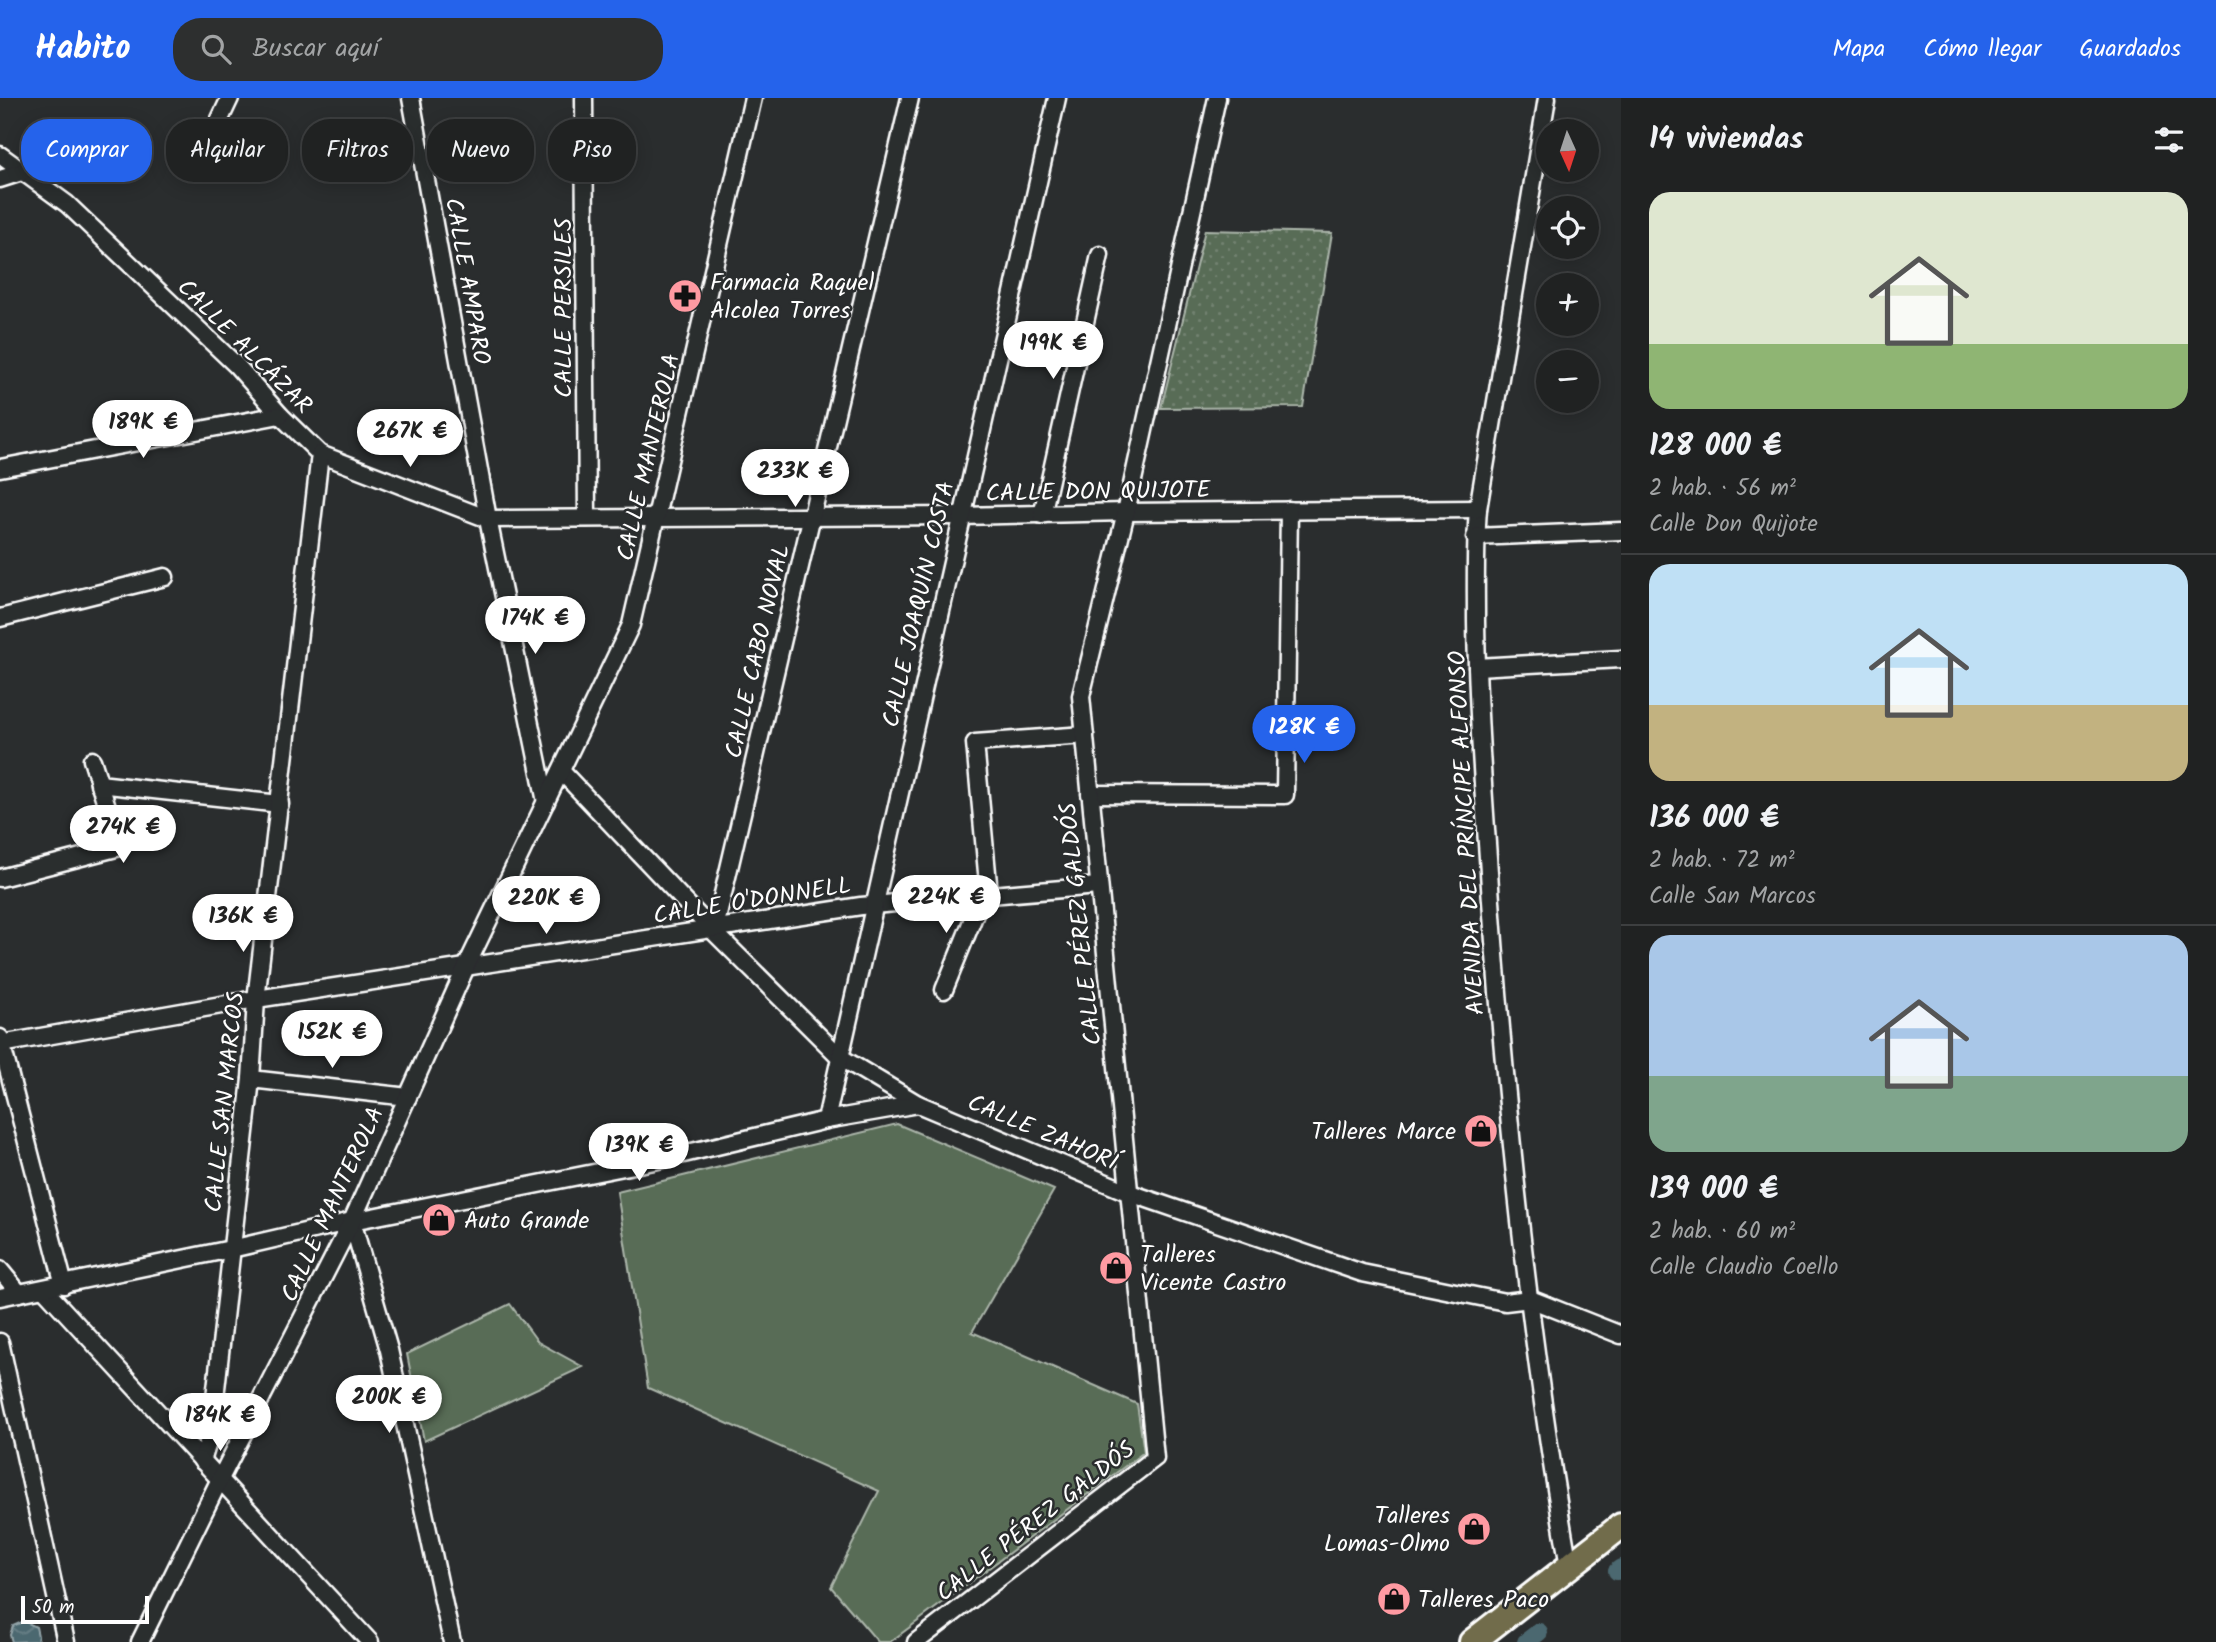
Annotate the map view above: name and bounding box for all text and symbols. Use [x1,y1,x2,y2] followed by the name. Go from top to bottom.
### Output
[173,18,663,81] search box
[35,23,131,76] text: Habito
[253,28,379,70] text: Buscar aquí
[197,30,235,68] icon: search
[1832,30,1885,69] text: Mapa
[1923,30,2041,69] text: Cómo llegar
[2079,30,2181,69] text: Guardados
[1649,116,1804,164] text: 14 viviendas
[21,119,152,182] chip: Comprar
[166,119,288,182] chip: Alquilar
[302,119,413,182] chip: Filtros
[427,119,534,182] chip: Nuevo
[548,119,636,182] chip: Piso
[1536,119,1600,182] north arrow
[1536,119,1599,413] map controls
[2150,121,2188,159] icon: filters
[433,195,500,368] street label: CALLE AMPARO
[1536,196,1599,259] button: locate
[545,218,584,398] street label: CALLE PERSILES
[1856,238,1982,364] icon: home
[710,264,874,331] place label: Farmacia Raquel Alcolea Torres
[167,270,321,424] street label: CALLE ALCÁZAR
[1536,273,1599,336] button: +
[666,277,704,315] pharmacy icon: Farmacia Raquel Alcolea Torres
[996,322,1110,381] pin: 199K €
[1019,326,1087,362] text: 199K €
[607,350,692,565] street label: CALLE MANTEROLA
[1536,350,1599,413] button: −
[86,400,200,460] pin: 189K €
[108,405,178,441] text: 189K €
[353,410,467,469] pin: 267K €
[373,414,447,450] text: 267K €
[1649,423,1782,471] text: 128 000 €
[738,450,852,509] pin: 233K €
[757,454,833,490] text: 233K €
[985,471,1212,514] street label: CALLE DON QUIJOTE
[1649,471,1796,507] text: 2 hab. · 56 m²
[872,477,967,731] street label: CALLE JOAQUÍN COSTA
[1649,507,1818,543] text: Calle Don Quijote
[715,540,802,762] street label: CALLE CABO NOVAL
[478,596,592,656] pin: 174K €
[501,601,569,637] text: 174K €
[1856,610,1982,736] icon: home
[1438,649,1497,1016] street label: AVENIDA DEL PRÍNCIPE ALFONSO
[1247,706,1361,765] pin: 128K €
[1268,710,1340,746] text: 128K €
[1649,795,1779,843] text: 136 000 €
[1049,800,1114,1047] street label: CALLE PÉREZ GALDÓS
[66,806,180,865] pin: 274K €
[86,810,160,846] text: 274K €
[1649,843,1795,879] text: 2 hab. · 72 m²
[650,867,854,936] street label: CALLE O'DONNELL
[489,876,603,936] pin: 220K €
[889,876,1003,935] pin: 224K €
[1649,879,1816,915] text: Calle San Marcos
[908,880,984,916] text: 224K €
[508,881,584,917] text: 220K €
[186,894,300,954] pin: 136K €
[208,899,278,935] text: 136K €
[1856,981,1982,1107] icon: home
[195,990,256,1214] street label: CALLE SAN MARCOS
[275,1010,389,1070] pin: 152K €
[297,1015,367,1051] text: 152K €
[961,1084,1127,1184] street label: CALLE ZAHORÍ
[271,1100,396,1309] street label: CALLE MANTEROLA
[1462,1112,1500,1150] shop icon: Talleres Marce
[1311,1113,1456,1152] place label: Talleres Marce
[582,1124,696,1183] pin: 139K €
[605,1128,673,1164] text: 139K €
[1649,1166,1778,1214] text: 139 000 €
[420,1201,458,1239] shop icon: Auto Grande
[464,1202,590,1241] place label: Auto Grande
[1649,1214,1795,1250] text: 2 hab. · 60 m²
[1140,1236,1287,1303] place label: Talleres Vicente Castro
[1097,1249,1135,1287] shop icon: Talleres Vicente Castro
[1649,1250,1839,1286] text: Calle Claudio Coello
[332,1376,446,1435] pin: 200K €
[352,1380,426,1416] text: 200K €
[163,1394,277,1453] pin: 184K €
[185,1398,255,1434] text: 184K €
[928,1432,1144,1613] street label: CALLE PÉREZ GALDÓS
[1324,1497,1450,1564] place label: Talleres Lomas-Olmo
[1455,1510,1493,1548] shop icon: Talleres Lomas-Olmo
[1375,1580,1413,1618] shop icon: Talleres Paco
[1418,1581,1549,1620] place label: Talleres Paco
[21,1593,149,1625] scale bar
[32,1593,74,1623] text: 50 m

